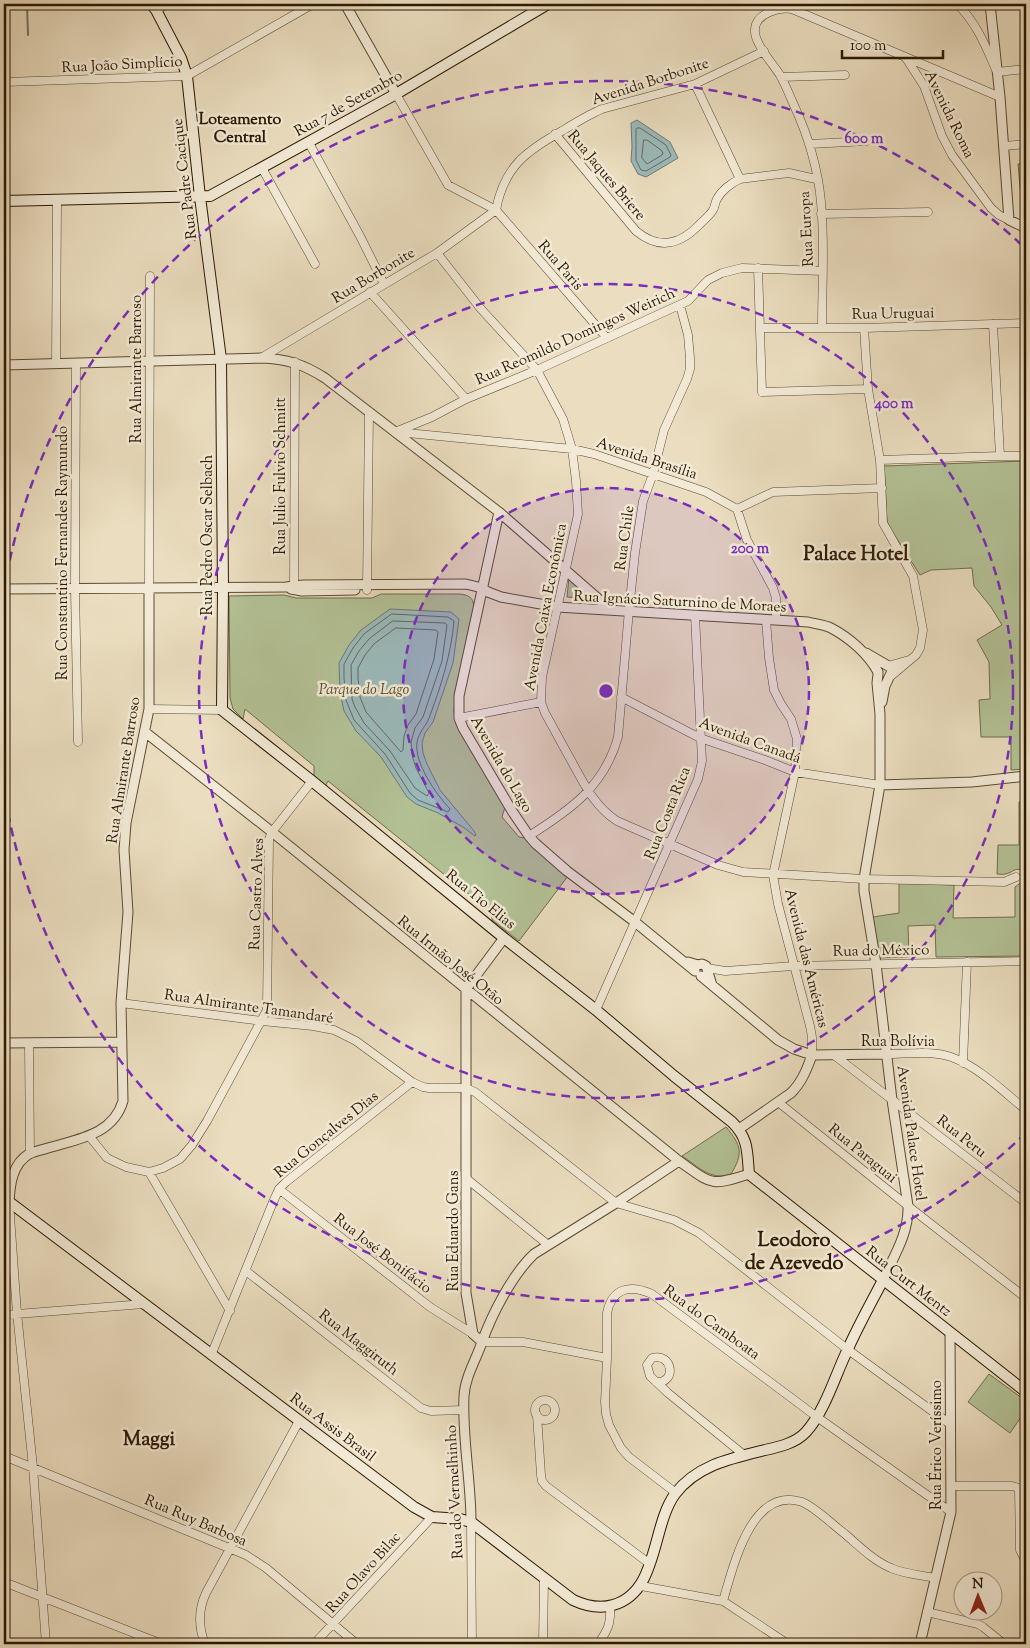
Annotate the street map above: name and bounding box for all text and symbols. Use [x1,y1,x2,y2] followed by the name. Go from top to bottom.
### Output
[842,28,944,60] scale bar
[850,36,887,57] text: 100 m
[61,52,183,79] street label: Rua João Simplício
[589,54,712,111] street label: Avenida Borbonite
[291,66,407,143] street label: Rua 7 de Setembro
[918,67,979,162] street label: Avenida Roma
[199,109,282,150] district label: Loteamento Central
[168,117,203,240] street label: Rua Padre Cacique
[562,126,650,226] street label: Rua Jaques Briere
[845,129,884,150] text: 600 m
[795,190,820,267] street label: Rua Europa
[532,237,587,296] street label: Rua Paris
[328,243,419,309] street label: Rua Borbonite
[472,284,679,391] street label: Rua Reomildo Domingos Weirich
[127,295,148,443] street label: Rua Almirante Barroso
[851,303,935,326] street label: Rua Uruguai
[874,394,914,415] text: 400 m
[271,397,292,555] street label: Rua Julio Fulvio Schmitt
[53,426,74,680] street label: Rua Constantino Fernandes Raymundo
[593,433,700,486] street label: Avenida Brasília
[198,454,219,615] street label: Rua Pedro Oscar Selbach
[611,504,640,572] street label: Rua Chile
[520,522,573,693] street label: Avenida Caixa Econômica
[731,539,770,560] text: 200 m
[803,541,909,570] district label: Palace Hotel
[573,586,787,619] street label: Rua Ignácio Saturnino de Moraes
[319,680,410,701] park label: Parque do Lago
[597,682,615,700] centre of rings
[103,695,146,845] street label: Rua Almirante Barroso
[465,713,537,817] street label: Avenida do Lago
[696,713,804,770] street label: Avenida Canadá
[640,764,697,863] street label: Rua Costa Rica
[245,837,270,951] street label: Rua Castro Alves
[440,865,520,935] street label: Rua Tio Elias
[778,887,833,1030] street label: Avenida das Américas
[392,912,508,1011] street label: Rua Irmão José Otão
[833,940,930,963] street label: Rua do México
[163,985,335,1030] street label: Rua Almirante Tamandaré
[861,1032,935,1053] street label: Rua Bolívia
[891,1064,930,1202] street label: Avenida Palace Hotel
[270,1087,384,1184] street label: Rua Gonçalves Dias
[932,1111,991,1164] street label: Rua Peru
[823,1120,901,1189] street label: Rua Paraguai
[444,1170,465,1292] street label: Rua Eduardo Gans
[329,1209,436,1299] street label: Rua José Bonifácio
[745,1227,843,1279] district label: Leodoro de Azevedo
[861,1242,956,1323] street label: Rua Curt Mentz
[658,1281,764,1366] street label: Rua do Camboata
[314,1305,403,1381] street label: Rua Maggiruth
[926,1380,948,1510] street label: Rua Érico Veríssimo
[285,1389,379,1468] street label: Rua Assis Brasil
[442,1424,469,1559] street label: Rua do Vermelhinho
[123,1426,176,1455] district label: Maggi
[141,1490,250,1552] street label: Rua Ruy Barbosa
[322,1528,407,1618] street label: Rua Olavo Bilac
[952,1570,1002,1620] north arrow
[972,1575,984,1595] text: N

